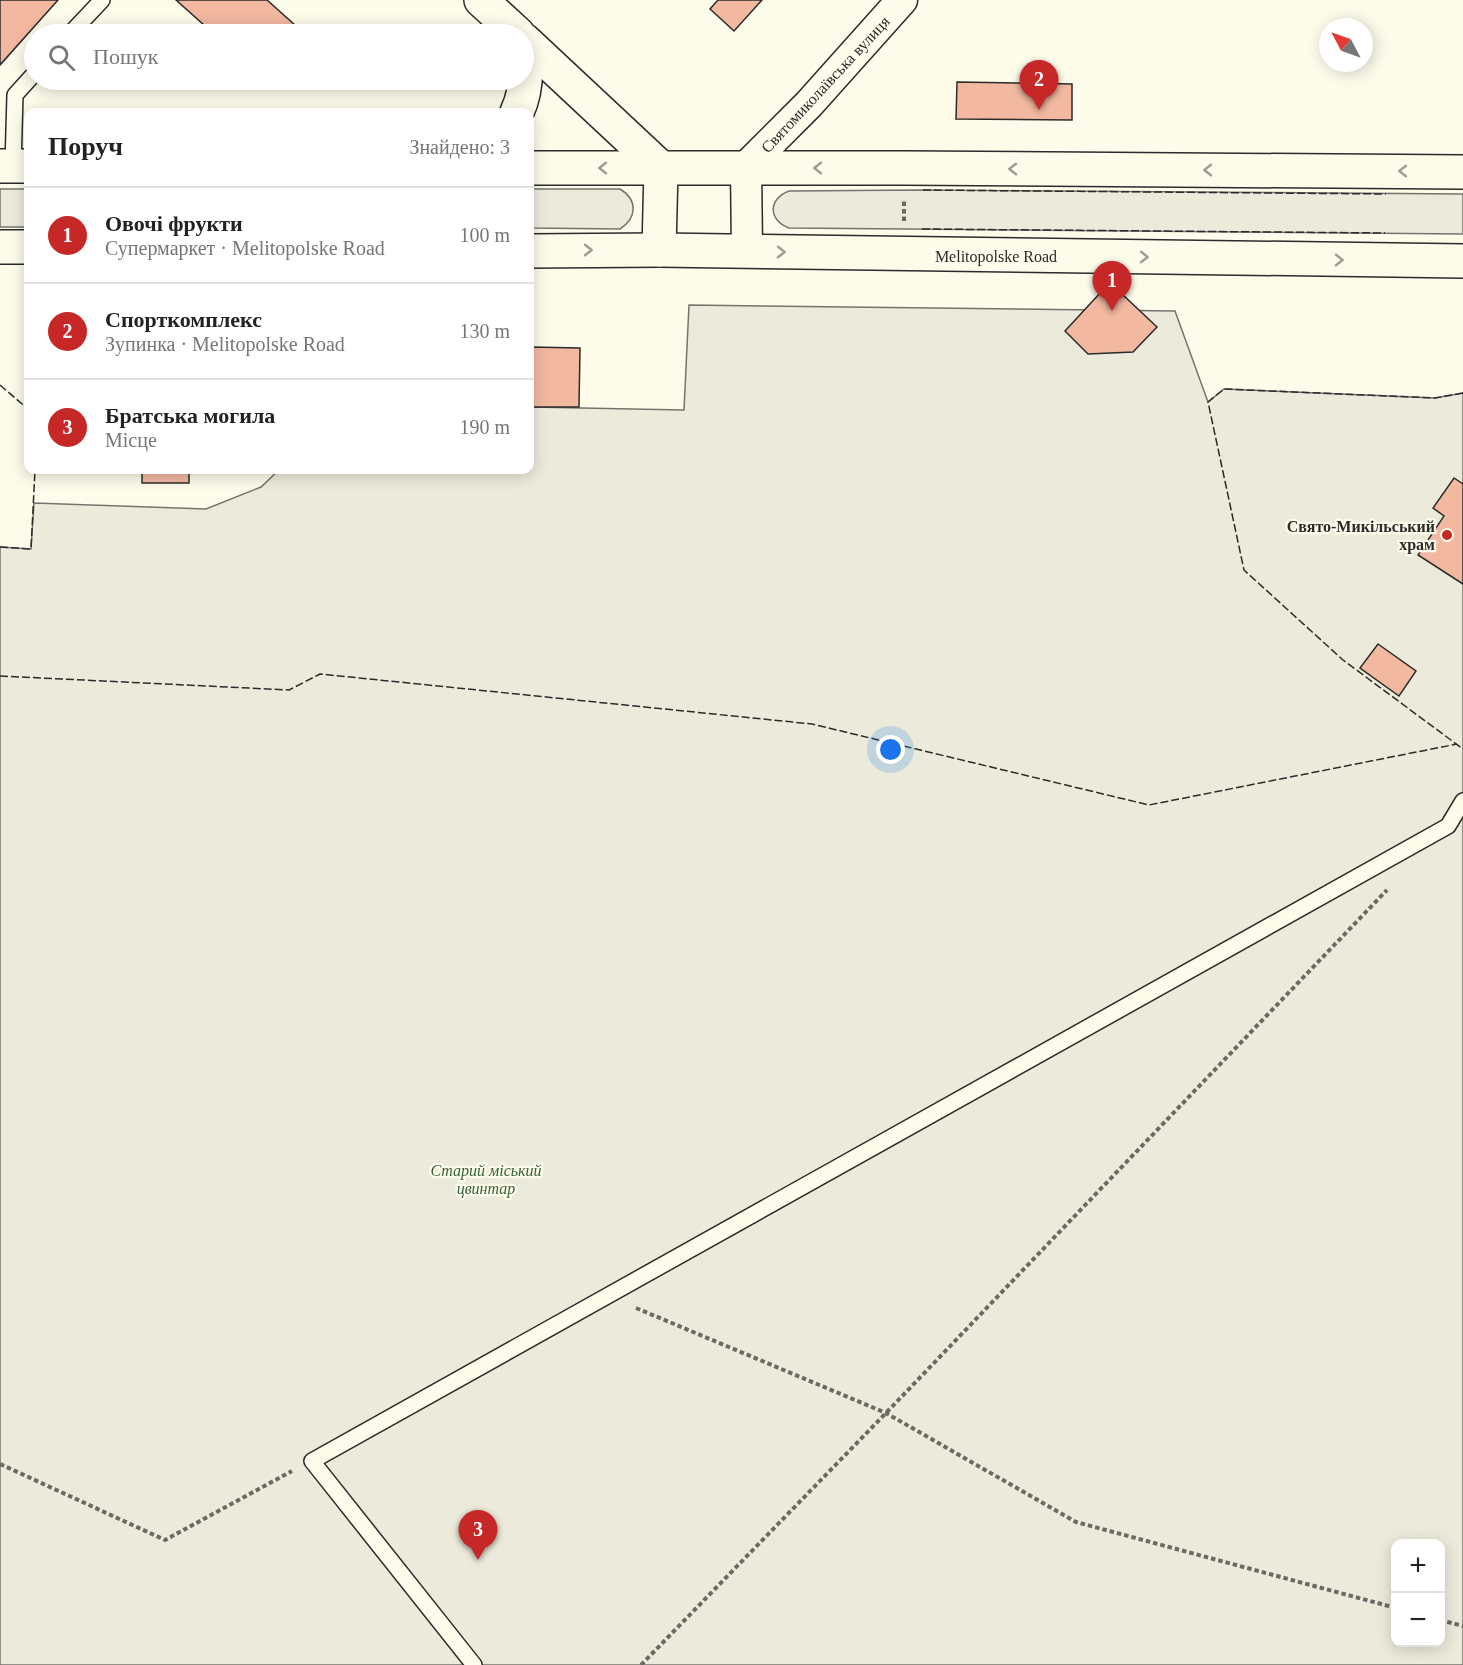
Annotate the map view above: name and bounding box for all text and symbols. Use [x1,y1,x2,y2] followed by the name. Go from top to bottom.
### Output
[758,12,894,157] street label: Святомиколаївська вулиця
[1319,18,1373,72] north arrow
[24,24,534,90] search box
[45,41,78,74] icon: search
[93,44,159,69] text: Пошук
[1020,60,1058,110] pin: 2
[48,132,123,161] text: Поруч
[409,136,510,158] text: Знайдено: 3
[813,161,822,174] one-way arrow
[598,162,607,174] one-way arrow
[1008,162,1017,175] one-way arrow
[1203,164,1212,176] one-way arrow
[1398,165,1407,177] one-way arrow
[105,211,243,236] text: Овочі фрукти
[63,224,73,246] text: 1
[459,224,510,246] text: 100 m
[105,237,385,259] text: Супермаркет · Melitopolske Road
[583,244,592,256] one-way arrow
[776,246,785,258] one-way arrow
[935,248,1057,266] street label: Melitopolske Road
[1139,251,1148,263] one-way arrow
[1334,253,1343,266] one-way arrow
[1092,262,1132,311] pin: 1
[105,307,262,332] text: Спорткомплекс
[63,320,73,342] text: 2
[459,320,510,342] text: 130 m
[105,333,345,355] text: Зупинка · Melitopolske Road
[105,403,275,428] text: Братська могила
[63,416,73,438] text: 3
[459,416,510,438] text: 190 m
[105,429,157,451] text: Місце
[1287,518,1435,554] place label: Свято-Микільський храм
[1440,528,1454,542] marker: Свято-Микільський храм
[876,735,905,764] your location
[430,1162,542,1198] park label: Старий міський цвинтар
[458,1510,498,1560] pin: 3
[1391,1539,1445,1647] map controls
[1391,1539,1445,1593] button: +
[1391,1593,1445,1647] button: −

